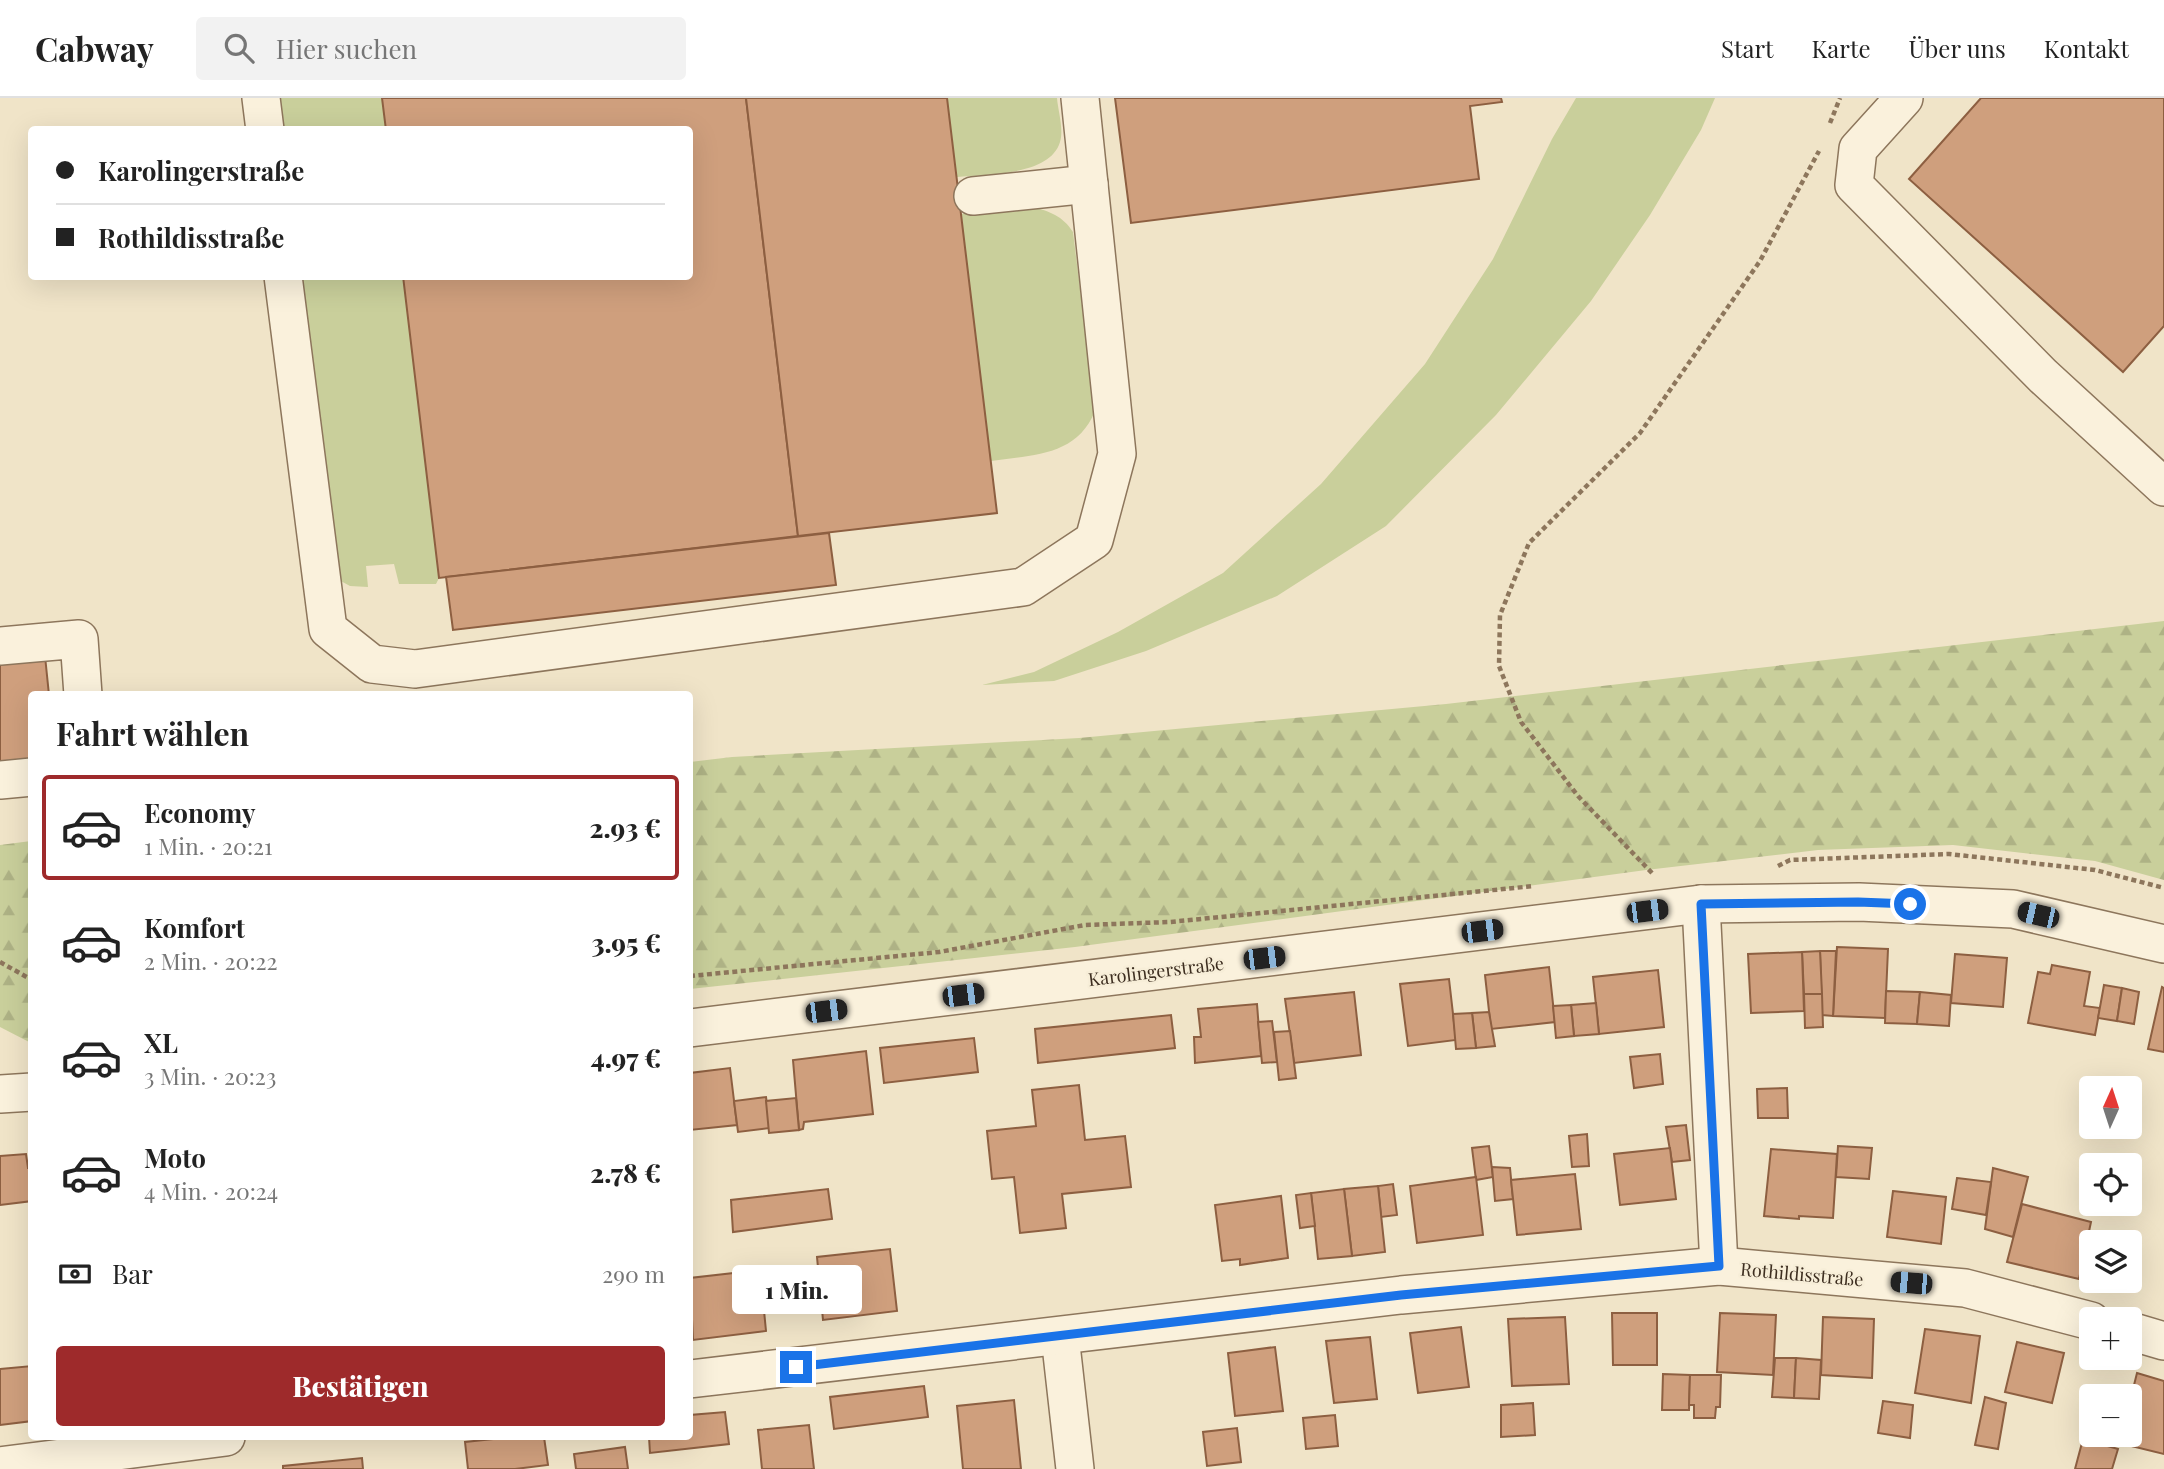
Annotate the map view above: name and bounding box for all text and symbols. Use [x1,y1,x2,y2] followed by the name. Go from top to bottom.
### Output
[196,17,686,80] search box
[35,26,154,70] text: Cabway
[220,29,258,67] icon: search
[276,31,417,66] text: Hier suchen
[1721,32,1774,64] text: Start
[1812,32,1871,64] text: Karte
[1909,32,2006,64] text: Über uns
[2044,32,2129,64] text: Kontakt
[98,153,304,188] text: Karolingerstraße
[98,220,284,255] text: Rothildisstraße
[56,711,249,754] text: Fahrt wählen
[144,795,255,830] text: Economy
[60,796,123,859] icon: car
[590,810,661,845] text: 2.93 €
[144,830,273,861] text: 1 Min. · 20:21
[1894,888,1926,920] route start
[1625,898,1670,924] car
[2016,900,2061,930] car
[144,910,245,945] text: Komfort
[60,911,123,974] icon: car
[1460,918,1505,944] car
[591,925,661,960] text: 3.95 €
[144,945,278,976] text: 2 Min. · 20:22
[1242,945,1287,971] car
[1087,951,1225,991] street label: Karolingerstraße
[941,982,986,1008] car
[804,998,849,1024] car
[144,1025,178,1060] text: XL
[60,1026,123,1089] icon: car
[591,1040,661,1075] text: 4.97 €
[144,1060,276,1091] text: 3 Min. · 20:23
[2079,1076,2142,1139] north arrow
[2079,1076,2142,1447] map controls
[144,1140,206,1175] text: Moto
[60,1141,123,1204] icon: car
[2079,1153,2142,1216] button: locate
[590,1155,661,1190] text: 2.78 €
[144,1175,278,1206] text: 4 Min. · 20:24
[2079,1230,2142,1293] button: layers
[56,1255,94,1293] icon: cash
[112,1256,153,1291] text: Bar
[1739,1257,1865,1291] street label: Rothildisstraße
[602,1258,665,1289] text: 290 m
[731,1266,861,1314] callout: 1 Min.
[1890,1271,1933,1295] car
[765,1274,829,1305] text: 1 Min.
[2079,1307,2142,1370] button: +
[56,1346,665,1426] button: Bestätigen
[780,1351,812,1383] route end
[2079,1384,2142,1447] button: −

